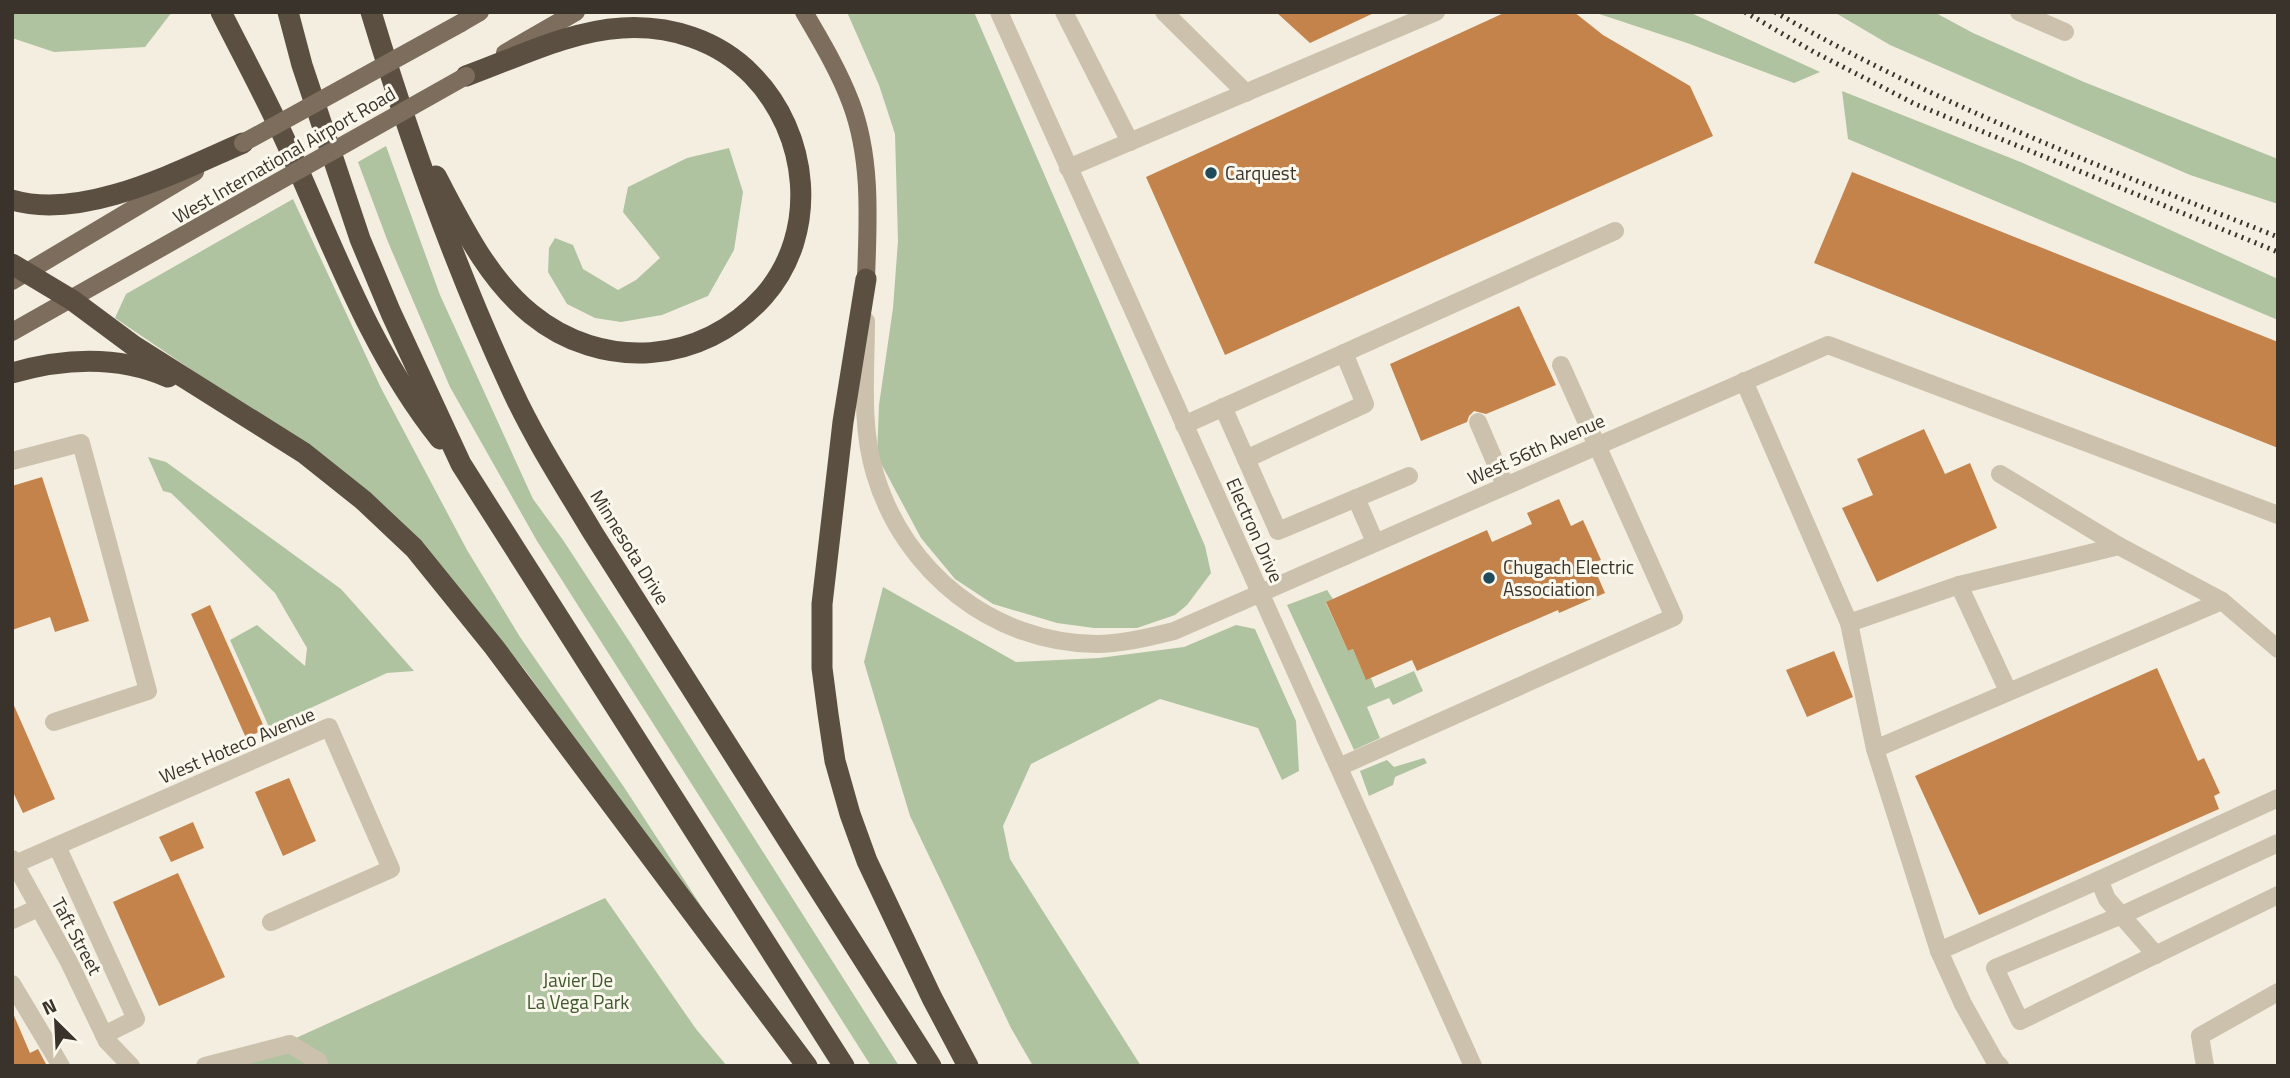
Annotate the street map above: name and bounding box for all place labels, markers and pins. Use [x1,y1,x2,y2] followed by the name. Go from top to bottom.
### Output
[1225,158,1297,187] place label: Carquest
[1203,165,1219,181] marker: Carquest
[1503,552,1634,603] place label: Chugach Electric Association
[1481,570,1497,586] marker: Chugach Electric Association

